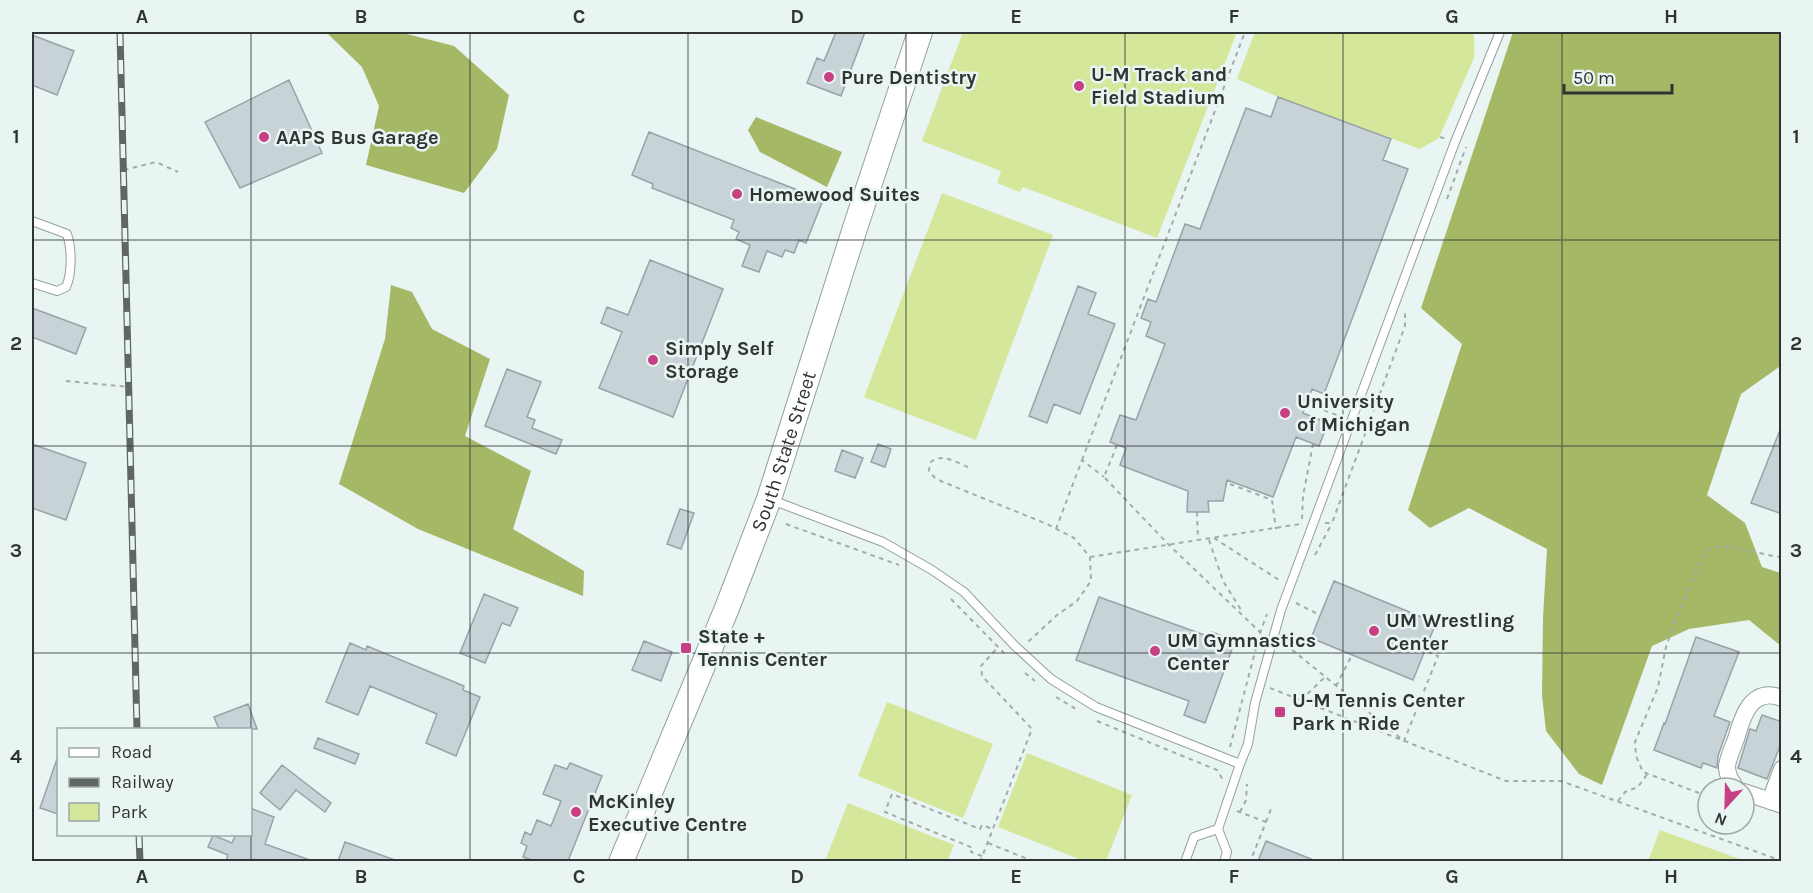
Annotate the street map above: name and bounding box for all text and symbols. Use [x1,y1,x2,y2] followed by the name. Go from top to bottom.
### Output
[136,5,149,28] text: A
[355,5,367,28] text: B
[573,5,585,28] text: C
[790,5,804,28] text: D
[1010,5,1022,28] text: E
[1229,5,1240,28] text: F
[1445,5,1459,28] text: G
[1664,5,1678,28] text: H
[1564,57,1672,95] scale bar
[1091,63,1227,109] place label: U-M Track and Field Stadium
[841,66,976,89] place label: Pure Dentistry
[1573,67,1615,89] text: 50 m
[822,70,836,84] marker: Pure Dentistry
[1072,79,1086,93] marker: U-M Track and Field Stadium
[12,125,20,148] text: 1
[1792,125,1800,148] text: 1
[276,126,439,149] place label: AAPS Bus Garage
[257,130,271,144] marker: AAPS Bus Garage
[749,183,920,206] place label: Homewood Suites
[730,187,744,201] marker: Homewood Suites
[10,332,22,355] text: 2
[1790,332,1802,355] text: 2
[665,337,774,383] place label: Simply Self Storage
[646,353,660,367] marker: Simply Self Storage
[747,368,821,535] street label: South State Street
[1297,390,1410,436] place label: University of Michigan
[1278,406,1292,420] marker: University of Michigan
[10,539,22,562] text: 3
[1790,539,1802,562] text: 3
[1386,609,1514,655] place label: UM Wrestling Center
[1367,624,1381,638] marker: UM Wrestling Center
[698,625,827,671] place label: State + Tennis Center
[1167,629,1316,675] place label: UM Gymnastics Center
[679,641,693,655] marker: State + Tennis Center
[1148,644,1162,658] marker: UM Gymnastics Center
[1292,689,1465,735] place label: U-M Tennis Center Park n Ride
[1273,705,1287,719] marker: U-M Tennis Center Park n Ride
[57,728,252,836] legend
[111,741,152,763] text: Road
[10,745,22,768] text: 4
[1790,745,1802,768] text: 4
[111,771,174,793] text: Railway
[1696,776,1756,836] north arrow
[588,790,747,836] place label: McKinley Executive Centre
[111,801,148,823] text: Park
[569,805,583,819] marker: McKinley Executive Centre
[1712,808,1729,830] text: N
[136,865,149,888] text: A
[355,865,367,888] text: B
[573,865,585,888] text: C
[790,865,804,888] text: D
[1010,865,1022,888] text: E
[1229,865,1240,888] text: F
[1445,865,1459,888] text: G
[1664,865,1678,888] text: H

